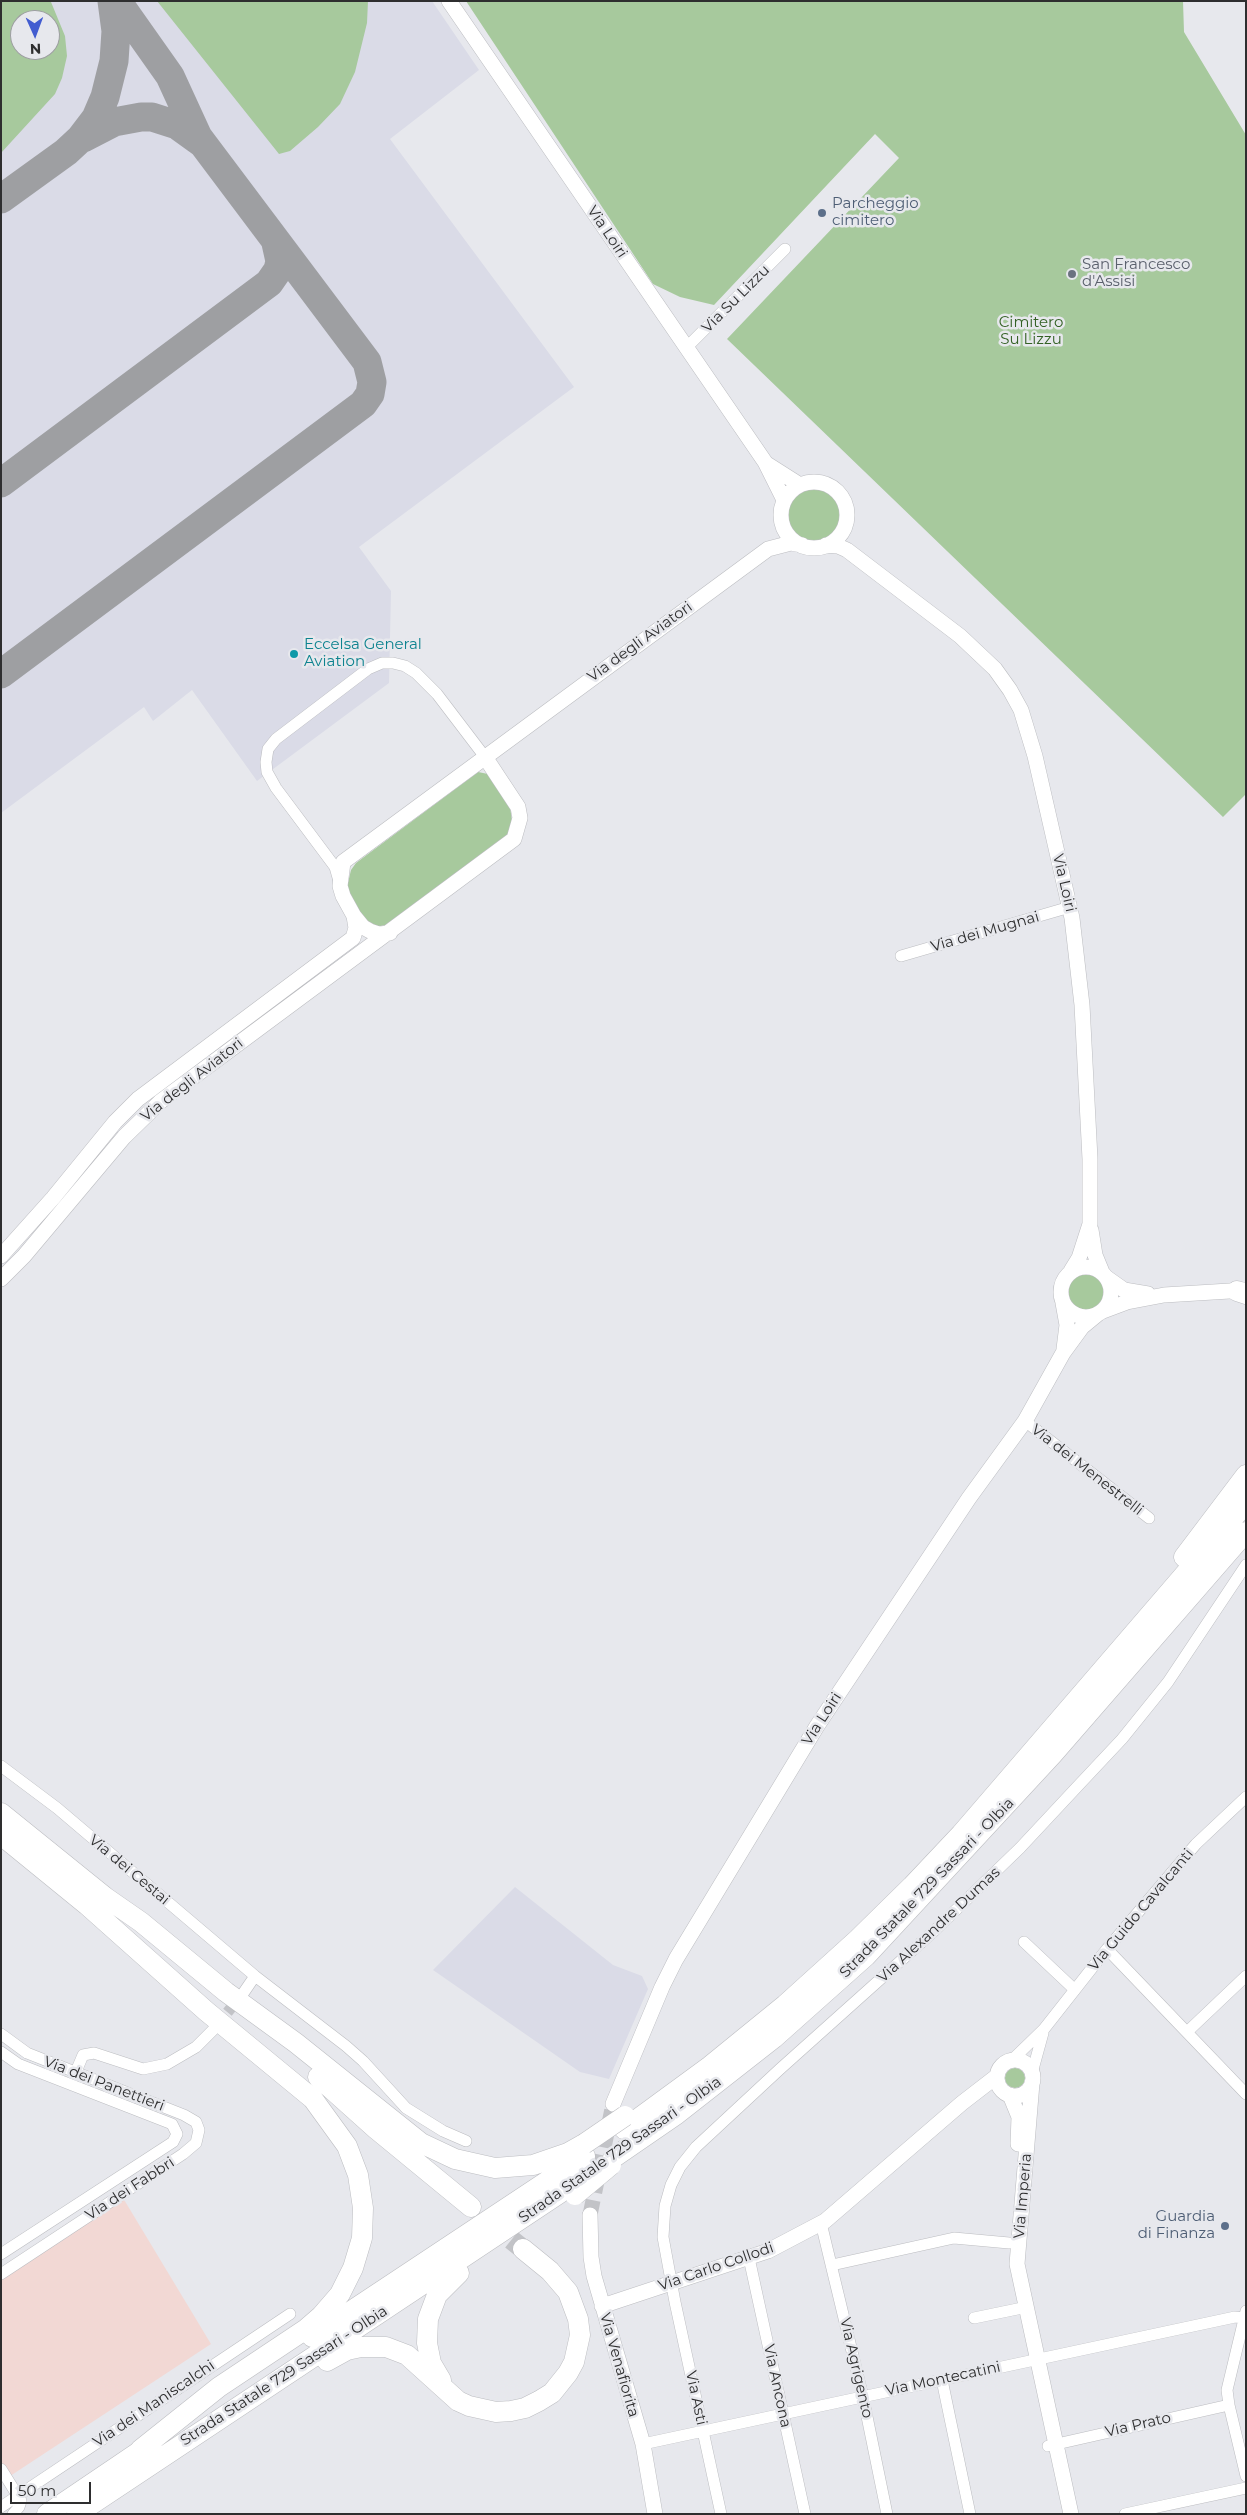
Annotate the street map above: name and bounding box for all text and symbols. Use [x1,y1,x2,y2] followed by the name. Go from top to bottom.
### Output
[10,10,60,60] north arrow
[30,40,41,58] text: N
[832,195,919,230] place label: Parcheggio cimitero
[583,202,631,262] street label: Via Loiri
[816,207,828,219] marker: Parcheggio cimitero
[1082,256,1190,291] place label: San Francesco d'Assisi
[698,261,774,337] street label: Via Su Lizzu
[1066,268,1078,280] marker: San Francesco d'Assisi
[999,314,1063,349] park label: Cimitero Su Lizzu
[584,598,696,686] street label: Via degli Aviatori
[304,636,422,671] place label: Eccelsa General Aviation
[288,648,300,660] marker: Eccelsa General Aviation
[1049,852,1079,914] street label: Via Loiri
[929,908,1041,956] street label: Via dei Mugnai
[137,1034,247,1126] street label: Via degli Aviatori
[1027,1421,1147,1519] street label: Via dei Menestrelli
[798,1689,846,1749] street label: Via Loiri
[836,1794,1018,1982] street label: Strada Statale 729 Sassari - Olbia
[85,1831,173,1909] street label: Via dei Cestai
[1085,1845,1197,1975] street label: Via Guido Cavalcanti
[874,1864,1004,1986] street label: Via Alexandre Dumas
[41,2053,167,2115] street label: Via dei Panettieri
[515,2073,725,2227] street label: Strada Statale 729 Sassari - Olbia
[1010,2153,1036,2239] street label: Via Imperia
[82,2154,178,2224] street label: Via dei Fabbri
[1138,2208,1215,2243] place label: Guardia di Finanza
[1219,2220,1231,2232] marker: Guardia di Finanza
[656,2239,776,2295] street label: Via Carlo Collodi
[177,2302,391,2450] street label: Strada Statale 729 Sassari - Olbia
[596,2311,642,2419] street label: Via Venafiorita
[836,2316,876,2420] street label: Via Agrigento
[759,2343,795,2429] street label: Via Ancona
[90,2357,218,2451] street label: Via dei Maniscalchi
[884,2358,1002,2400] street label: Via Montecatini
[681,2369,711,2427] street label: Via Asti
[1103,2409,1173,2441] street label: Via Prato
[12,2472,94,2504] scale bar
[18,2481,56,2500] text: 50 m

